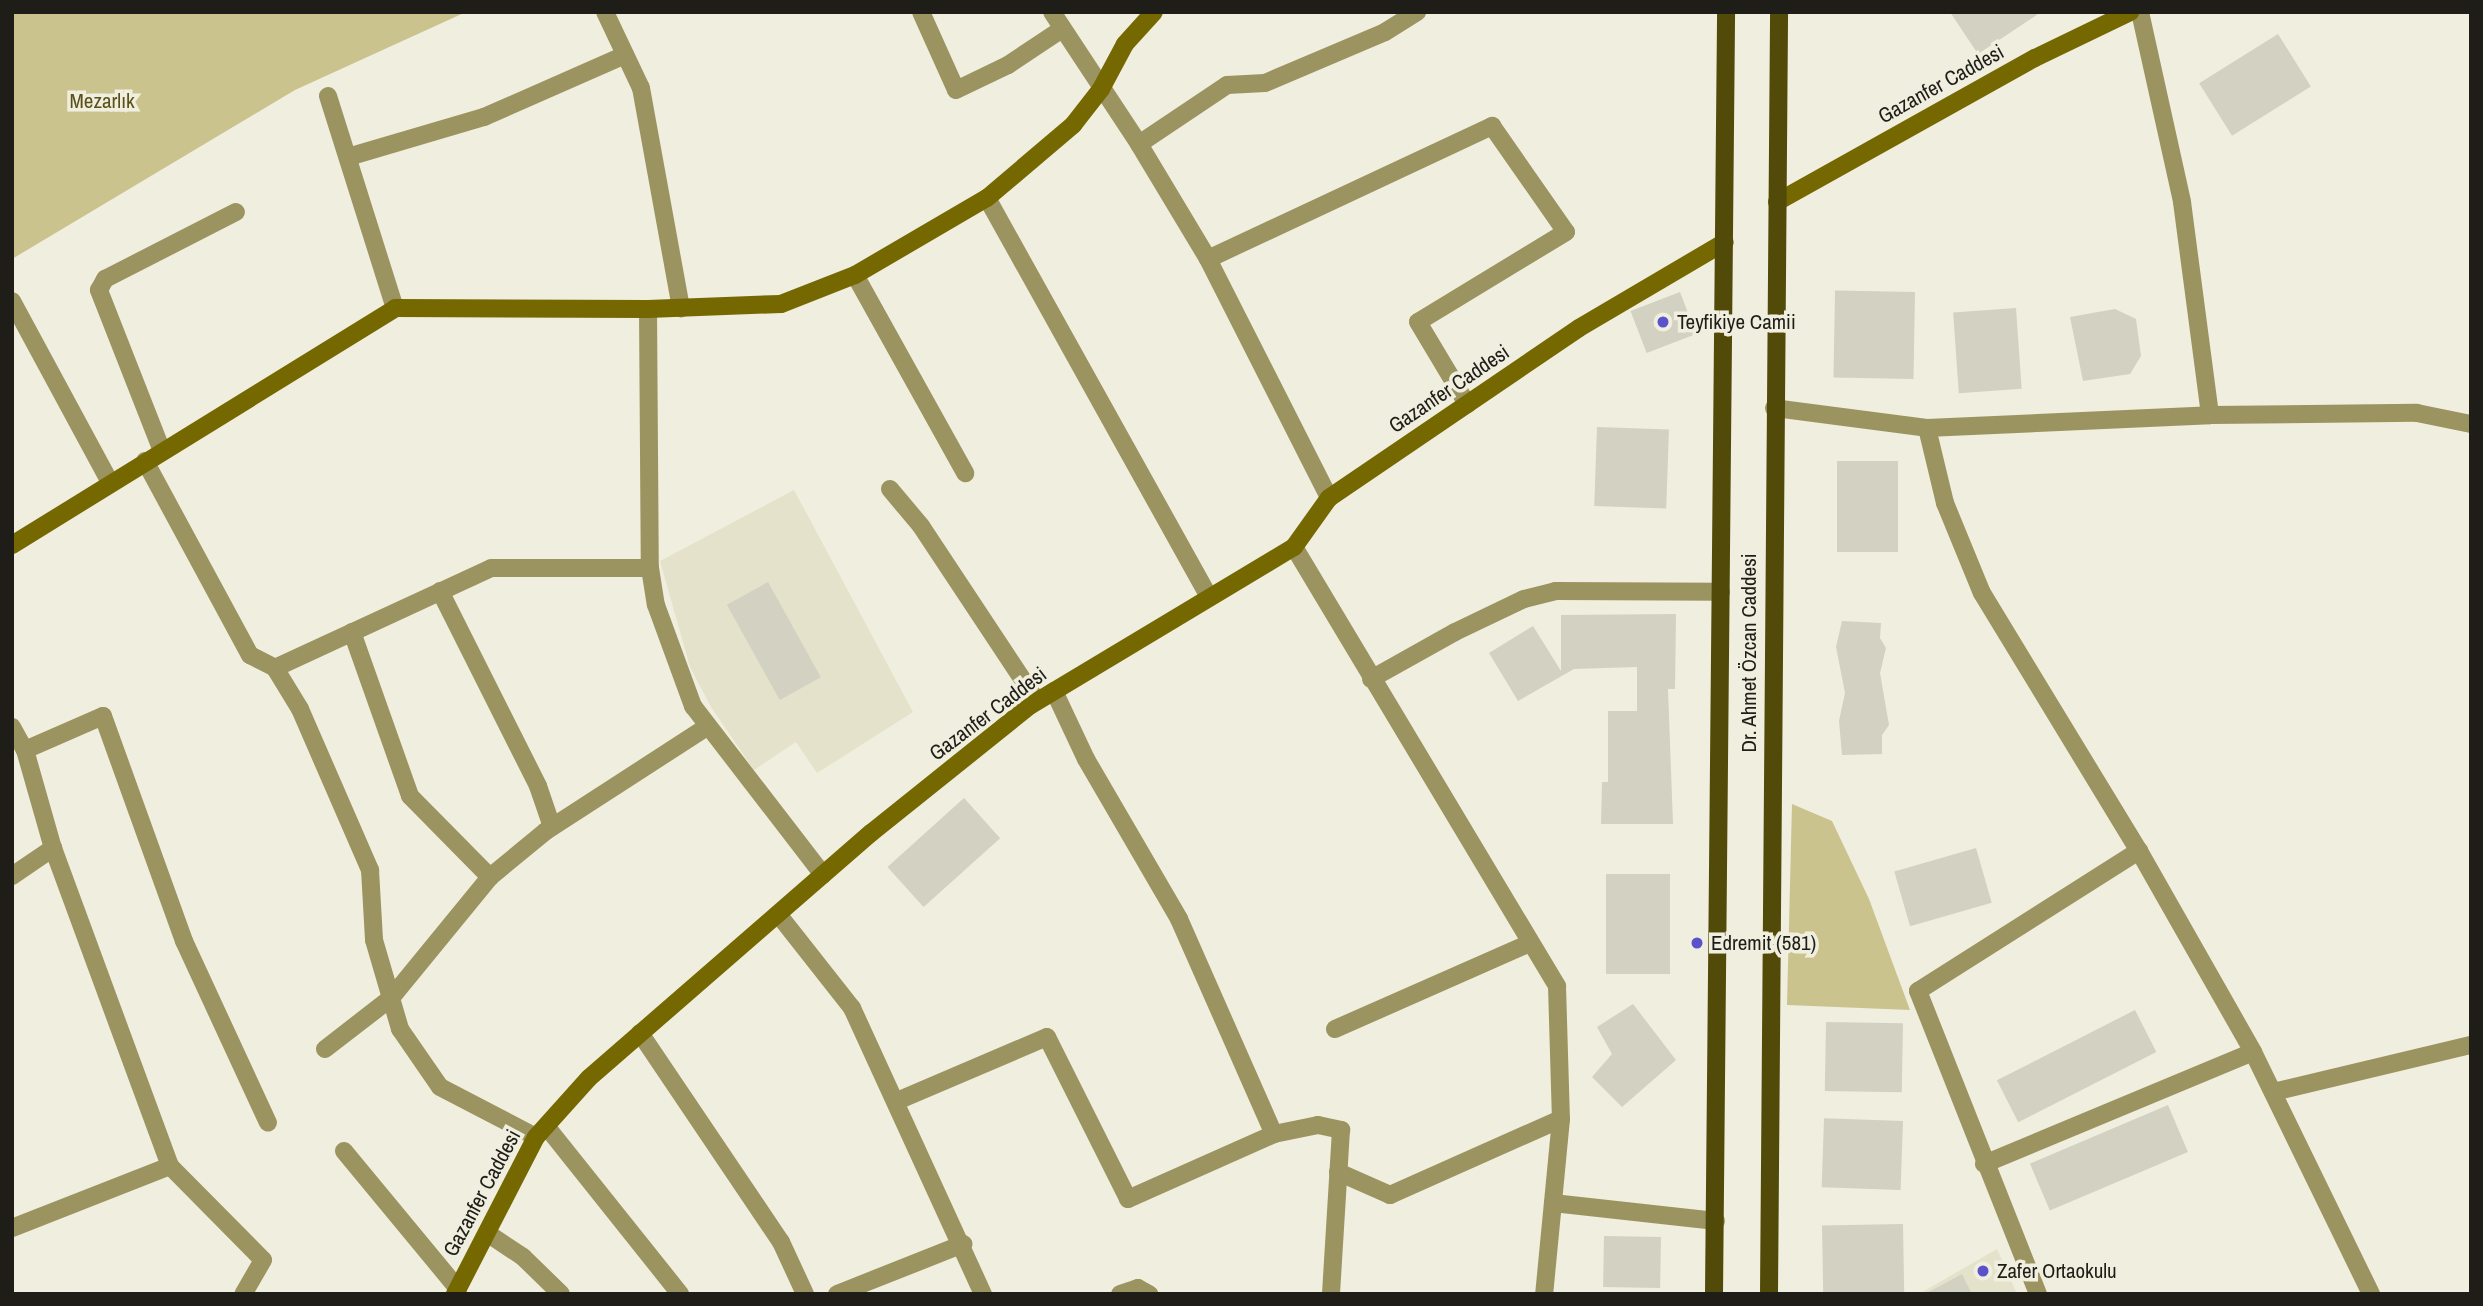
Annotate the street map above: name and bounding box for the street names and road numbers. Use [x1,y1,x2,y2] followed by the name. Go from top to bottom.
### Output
[1874,39,2008,129] street label: Gazanfer Caddesi
[1384,339,1514,439] street label: Gazanfer Caddesi
[1736,553,1762,753] street label: Dr. Ahmet Özcan Caddesi
[925,662,1051,766] street label: Gazanfer Caddesi
[438,1125,526,1261] street label: Gazanfer Caddesi

